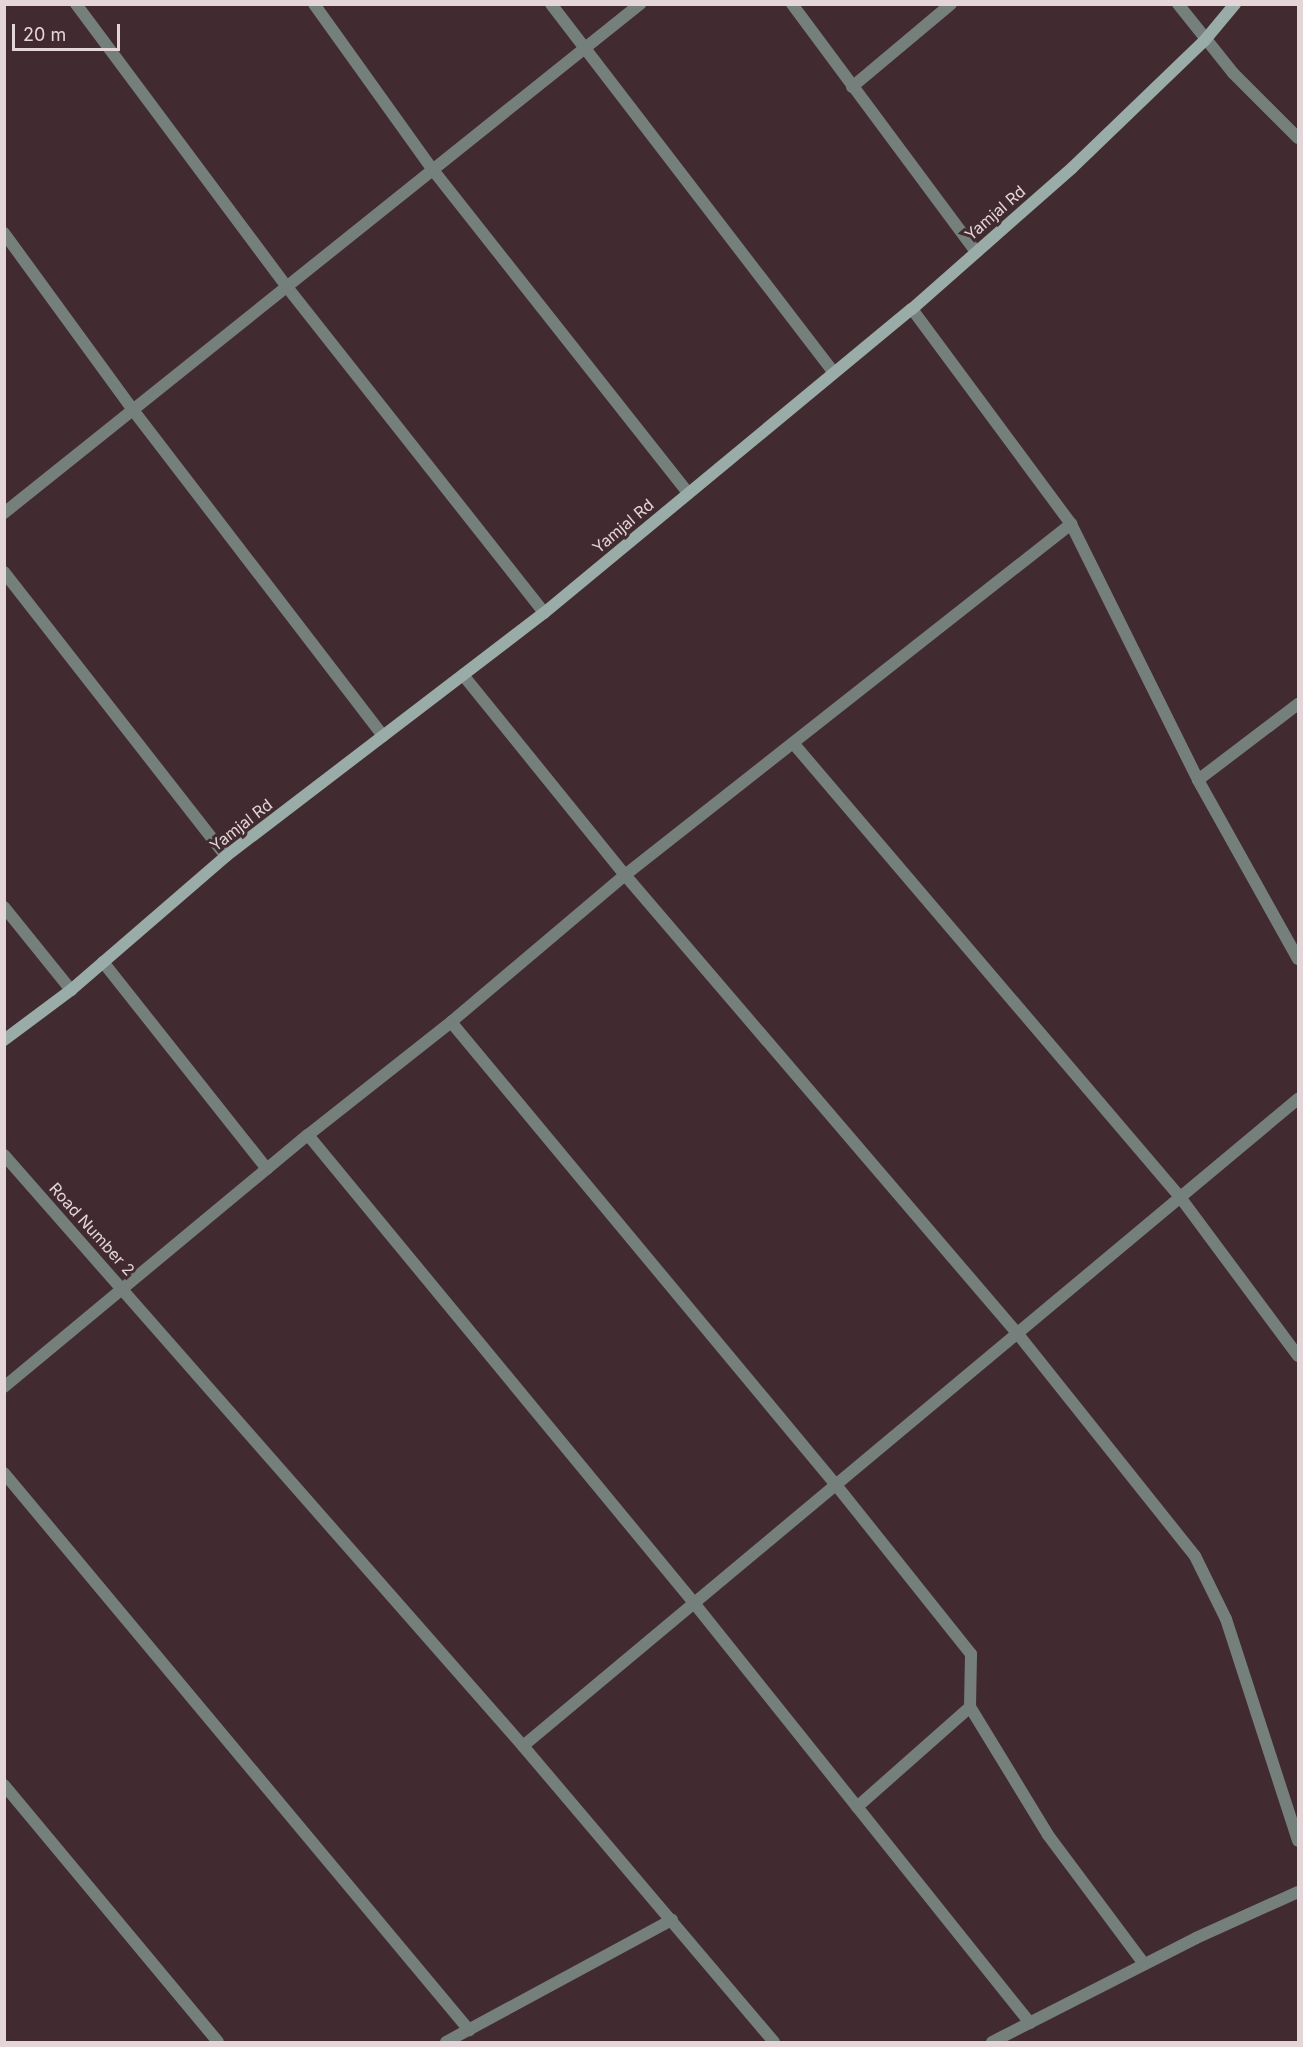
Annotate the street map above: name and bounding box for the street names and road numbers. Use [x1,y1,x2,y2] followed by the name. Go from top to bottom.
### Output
[961,182,1029,244] street label: Yamjal Rd
[589,495,657,557] street label: Yamjal Rd
[206,795,276,855] street label: Yamjal Rd
[45,1179,139,1279] street label: Road Number 2

